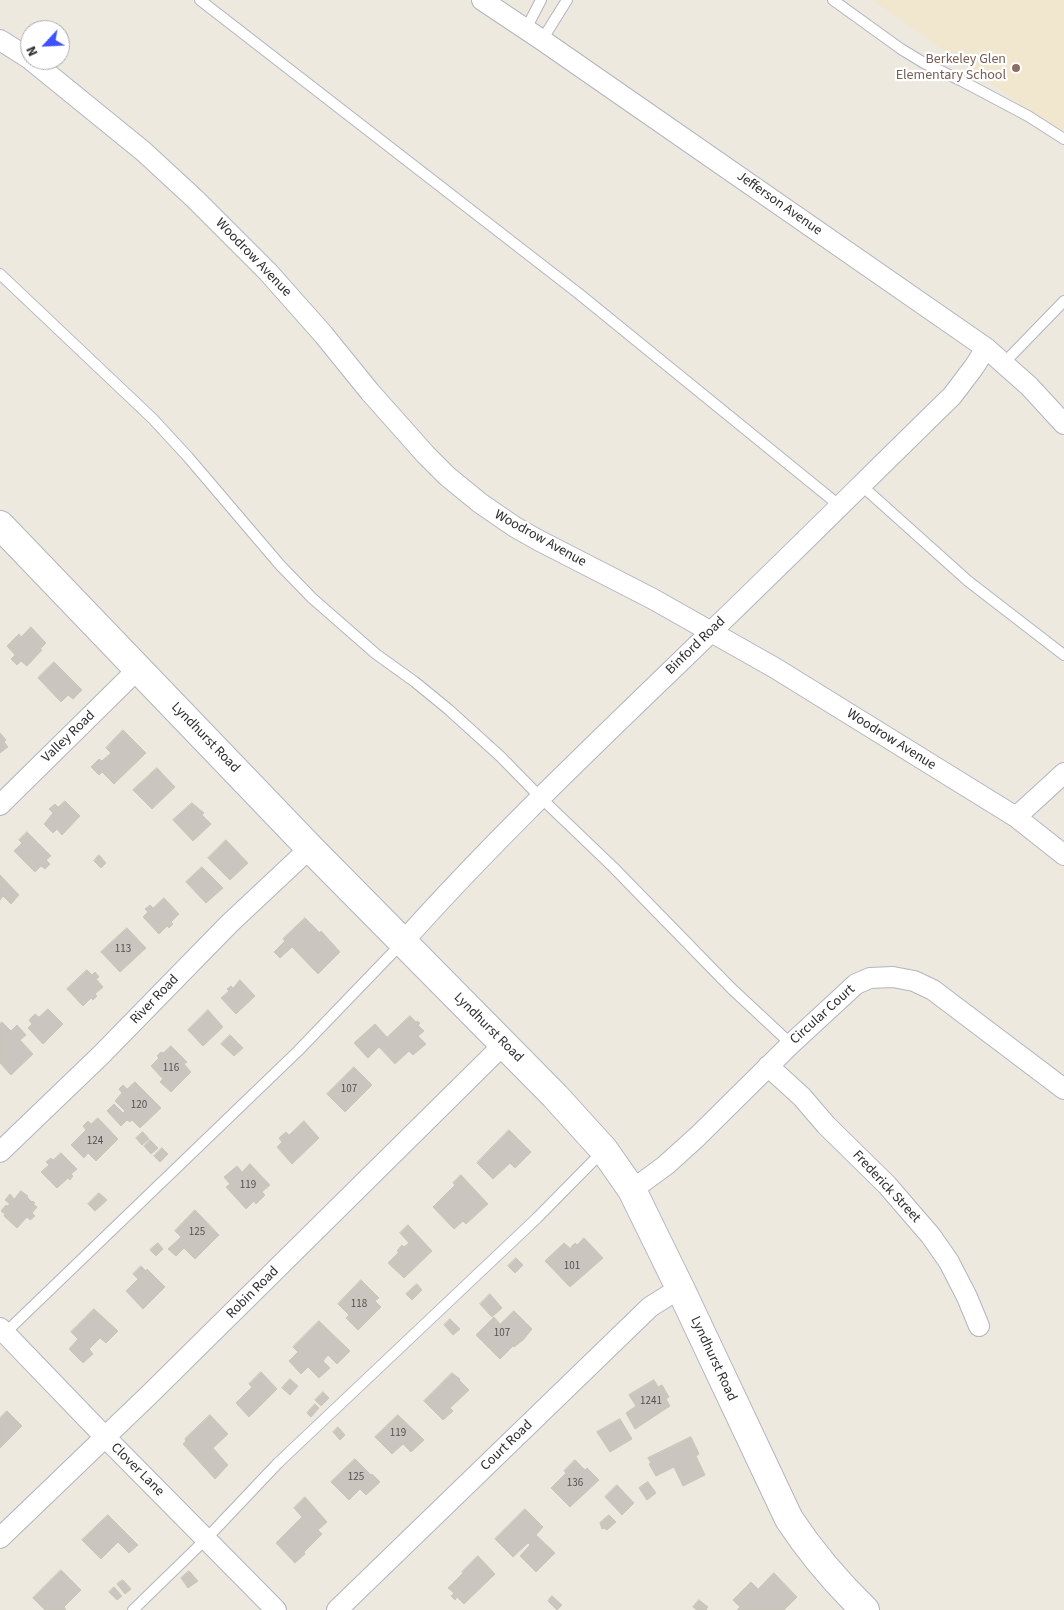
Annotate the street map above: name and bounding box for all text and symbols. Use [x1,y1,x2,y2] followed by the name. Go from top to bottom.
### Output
[20,20,70,70] north arrow
[21,42,43,59] text: N
[896,52,1006,84] place label: Berkeley Glen Elementary School
[1010,62,1022,74] marker: Berkeley Glen Elementary School
[733,168,825,240] street label: Jefferson Avenue
[211,215,295,301] street label: Woodrow Avenue
[491,507,589,571] street label: Woodrow Avenue
[663,613,729,679] street label: Binford Road
[167,699,243,777] street label: Lyndhurst Road
[843,706,939,774] street label: Woodrow Avenue
[39,708,99,766] street label: Valley Road
[115,943,131,957] house number: 113
[127,972,183,1028] street label: River Road
[787,982,859,1048] street label: Circular Court
[450,990,526,1066] street label: Lyndhurst Road
[163,1062,179,1076] house number: 116
[341,1083,357,1097] house number: 107
[131,1099,147,1113] house number: 120
[87,1135,103,1149] house number: 124
[848,1147,924,1227] street label: Frederick Street
[240,1179,256,1193] house number: 119
[189,1226,205,1240] house number: 125
[564,1260,580,1274] house number: 101
[223,1263,283,1323] street label: Robin Road
[351,1298,367,1312] house number: 118
[686,1314,740,1404] street label: Lyndhurst Road
[494,1327,510,1341] house number: 107
[640,1395,662,1409] house number: 1241
[478,1417,536,1475] street label: Court Road
[390,1427,406,1441] house number: 119
[107,1440,167,1500] street label: Clover Lane
[348,1471,364,1485] house number: 125
[567,1477,583,1491] house number: 136

